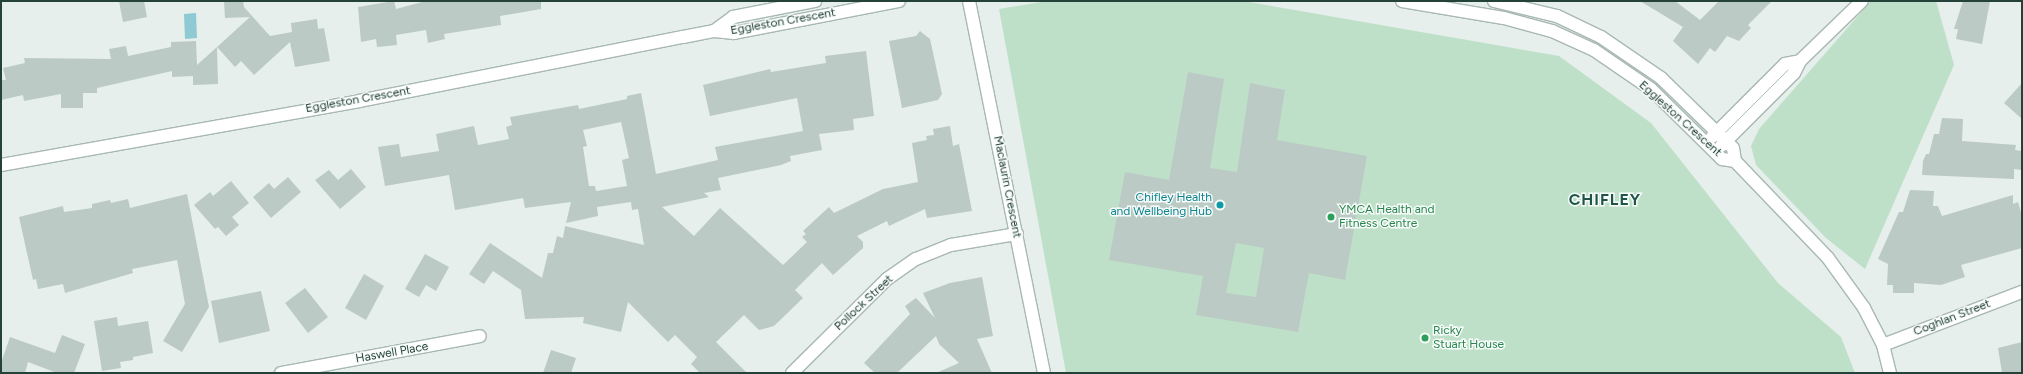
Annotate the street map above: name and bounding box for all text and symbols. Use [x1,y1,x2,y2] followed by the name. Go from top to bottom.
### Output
[729,6,837,38] street label: Eggleston Crescent
[1636,78,1724,160] street label: Eggleston Crescent
[304,84,412,116] street label: Eggleston Crescent
[990,135,1024,239] street label: Maclaurin Crescent
[1569,190,1641,210] district label: CHIFLEY
[1111,191,1212,219] place label: Chifley Health and Wellbeing Hub
[1215,200,1225,210] marker: Chifley Health and Wellbeing Hub
[1339,203,1435,231] place label: YMCA Health and Fitness Centre
[1326,212,1336,222] marker: YMCA Health and Fitness Centre
[832,272,896,334] street label: Pollock Street
[1911,297,1993,339] street label: Coghlan Street
[1433,324,1504,352] place label: Ricky Stuart House
[1420,333,1430,343] marker: Ricky Stuart House
[355,340,429,366] street label: Haswell Place

